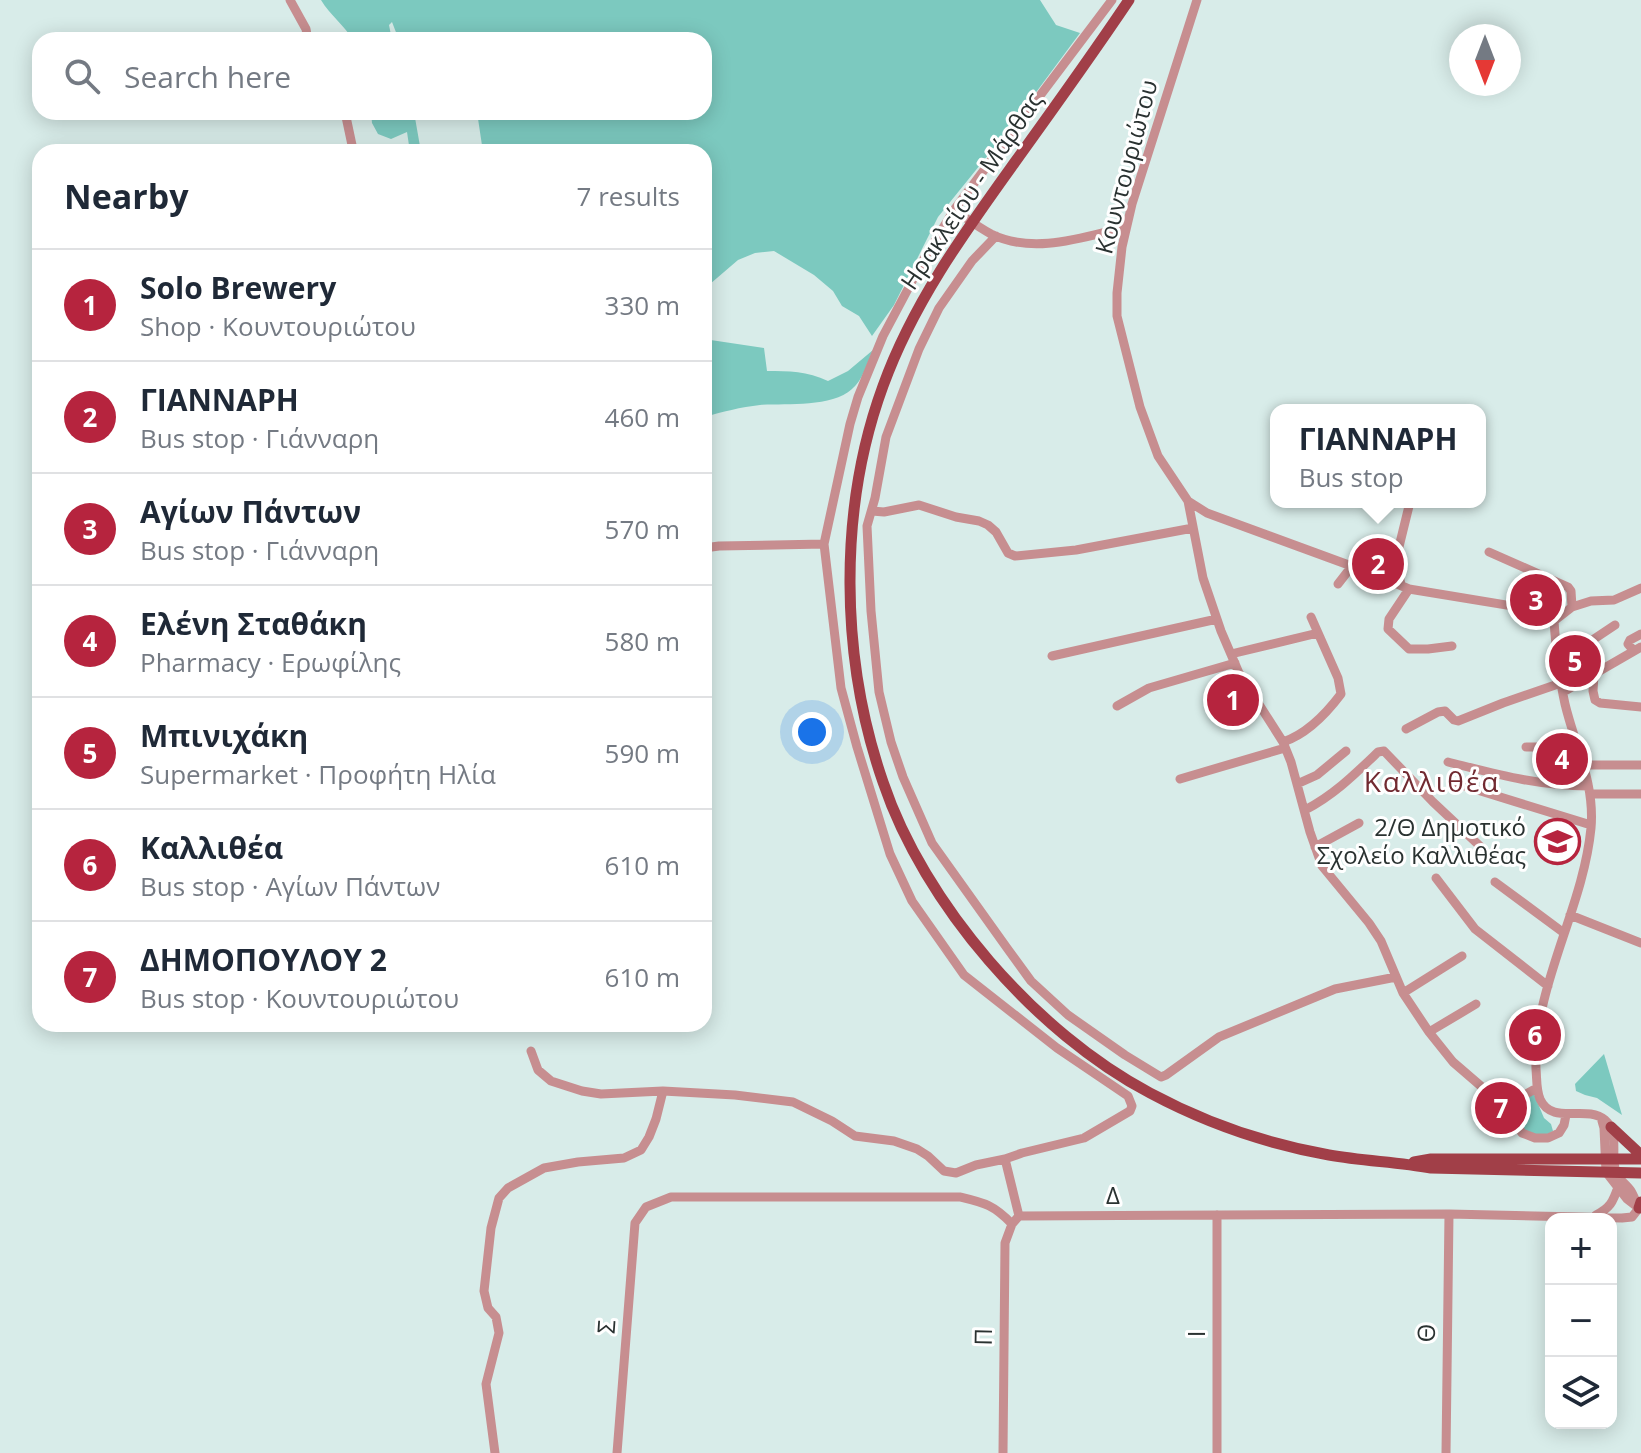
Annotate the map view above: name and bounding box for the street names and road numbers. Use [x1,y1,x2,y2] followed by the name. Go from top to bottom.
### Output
[1086,76,1165,257] street label: Κουντουριώτου
[892,85,1049,296] street label: Ηρακλείου - Μάρθας
[1106,1178,1120,1211] street label: Δ
[589,1319,622,1335] street label: Σ
[1409,1323,1442,1343] street label: Θ
[966,1328,999,1346] street label: Π
[1179,1331,1212,1337] street label: Ι

